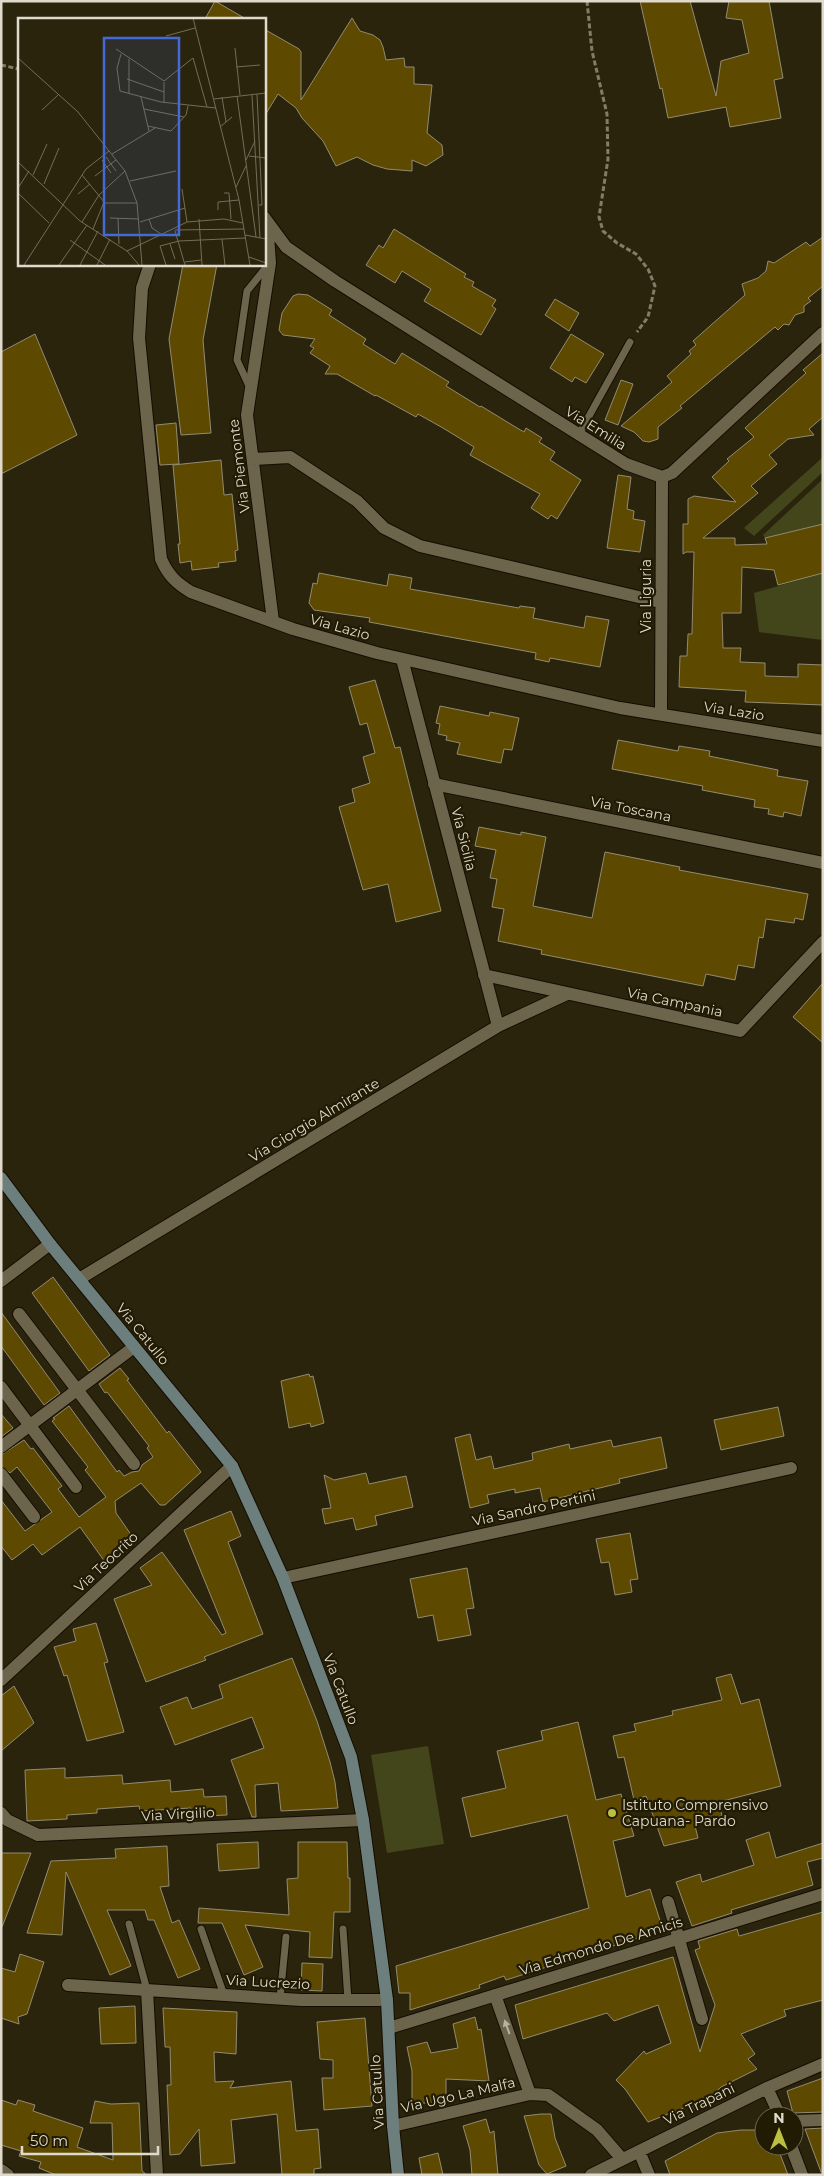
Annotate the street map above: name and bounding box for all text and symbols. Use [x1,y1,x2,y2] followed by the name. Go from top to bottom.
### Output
[18,18,265,265] inset map
[562,402,630,454] street label: Via Emilia
[224,418,254,514] street label: Via Piemonte
[637,559,655,633] street label: Via Liguria
[308,610,372,644] street label: Via Lazio
[702,697,766,725] street label: Via Lazio
[589,792,673,826] street label: Via Toscana
[447,805,481,873] street label: Via Sicilia
[626,983,724,1021] street label: Via Campania
[246,1074,382,1166] street label: Via Giorgio Almirante
[112,1299,174,1369] street label: Via Catullo
[471,1486,597,1530] street label: Via Sandro Pertini
[70,1528,142,1596] street label: Via Teocrito
[319,1651,363,1727] street label: Via Catullo
[622,1796,768,1830] place label: Istituto Comprensivo Capuana- Pardo
[141,1803,215,1825] street label: Via Virgilio
[606,1807,618,1819] marker: Istituto Comprensivo Capuana- Pardo
[517,1913,685,1979] street label: Via Edmondo De Amicis
[226,1971,311,1993] street label: Via Lucrezio
[503,2019,511,2034] one-way arrow
[366,2054,388,2130] street label: Via Catullo
[399,2073,517,2117] street label: Via Ugo La Malfa
[660,2079,738,2129] street label: Via Trapani
[754,2106,804,2156] north arrow
[773,2109,785,2127] text: N
[22,2124,159,2156] scale bar
[30,2131,68,2150] text: 50 m

